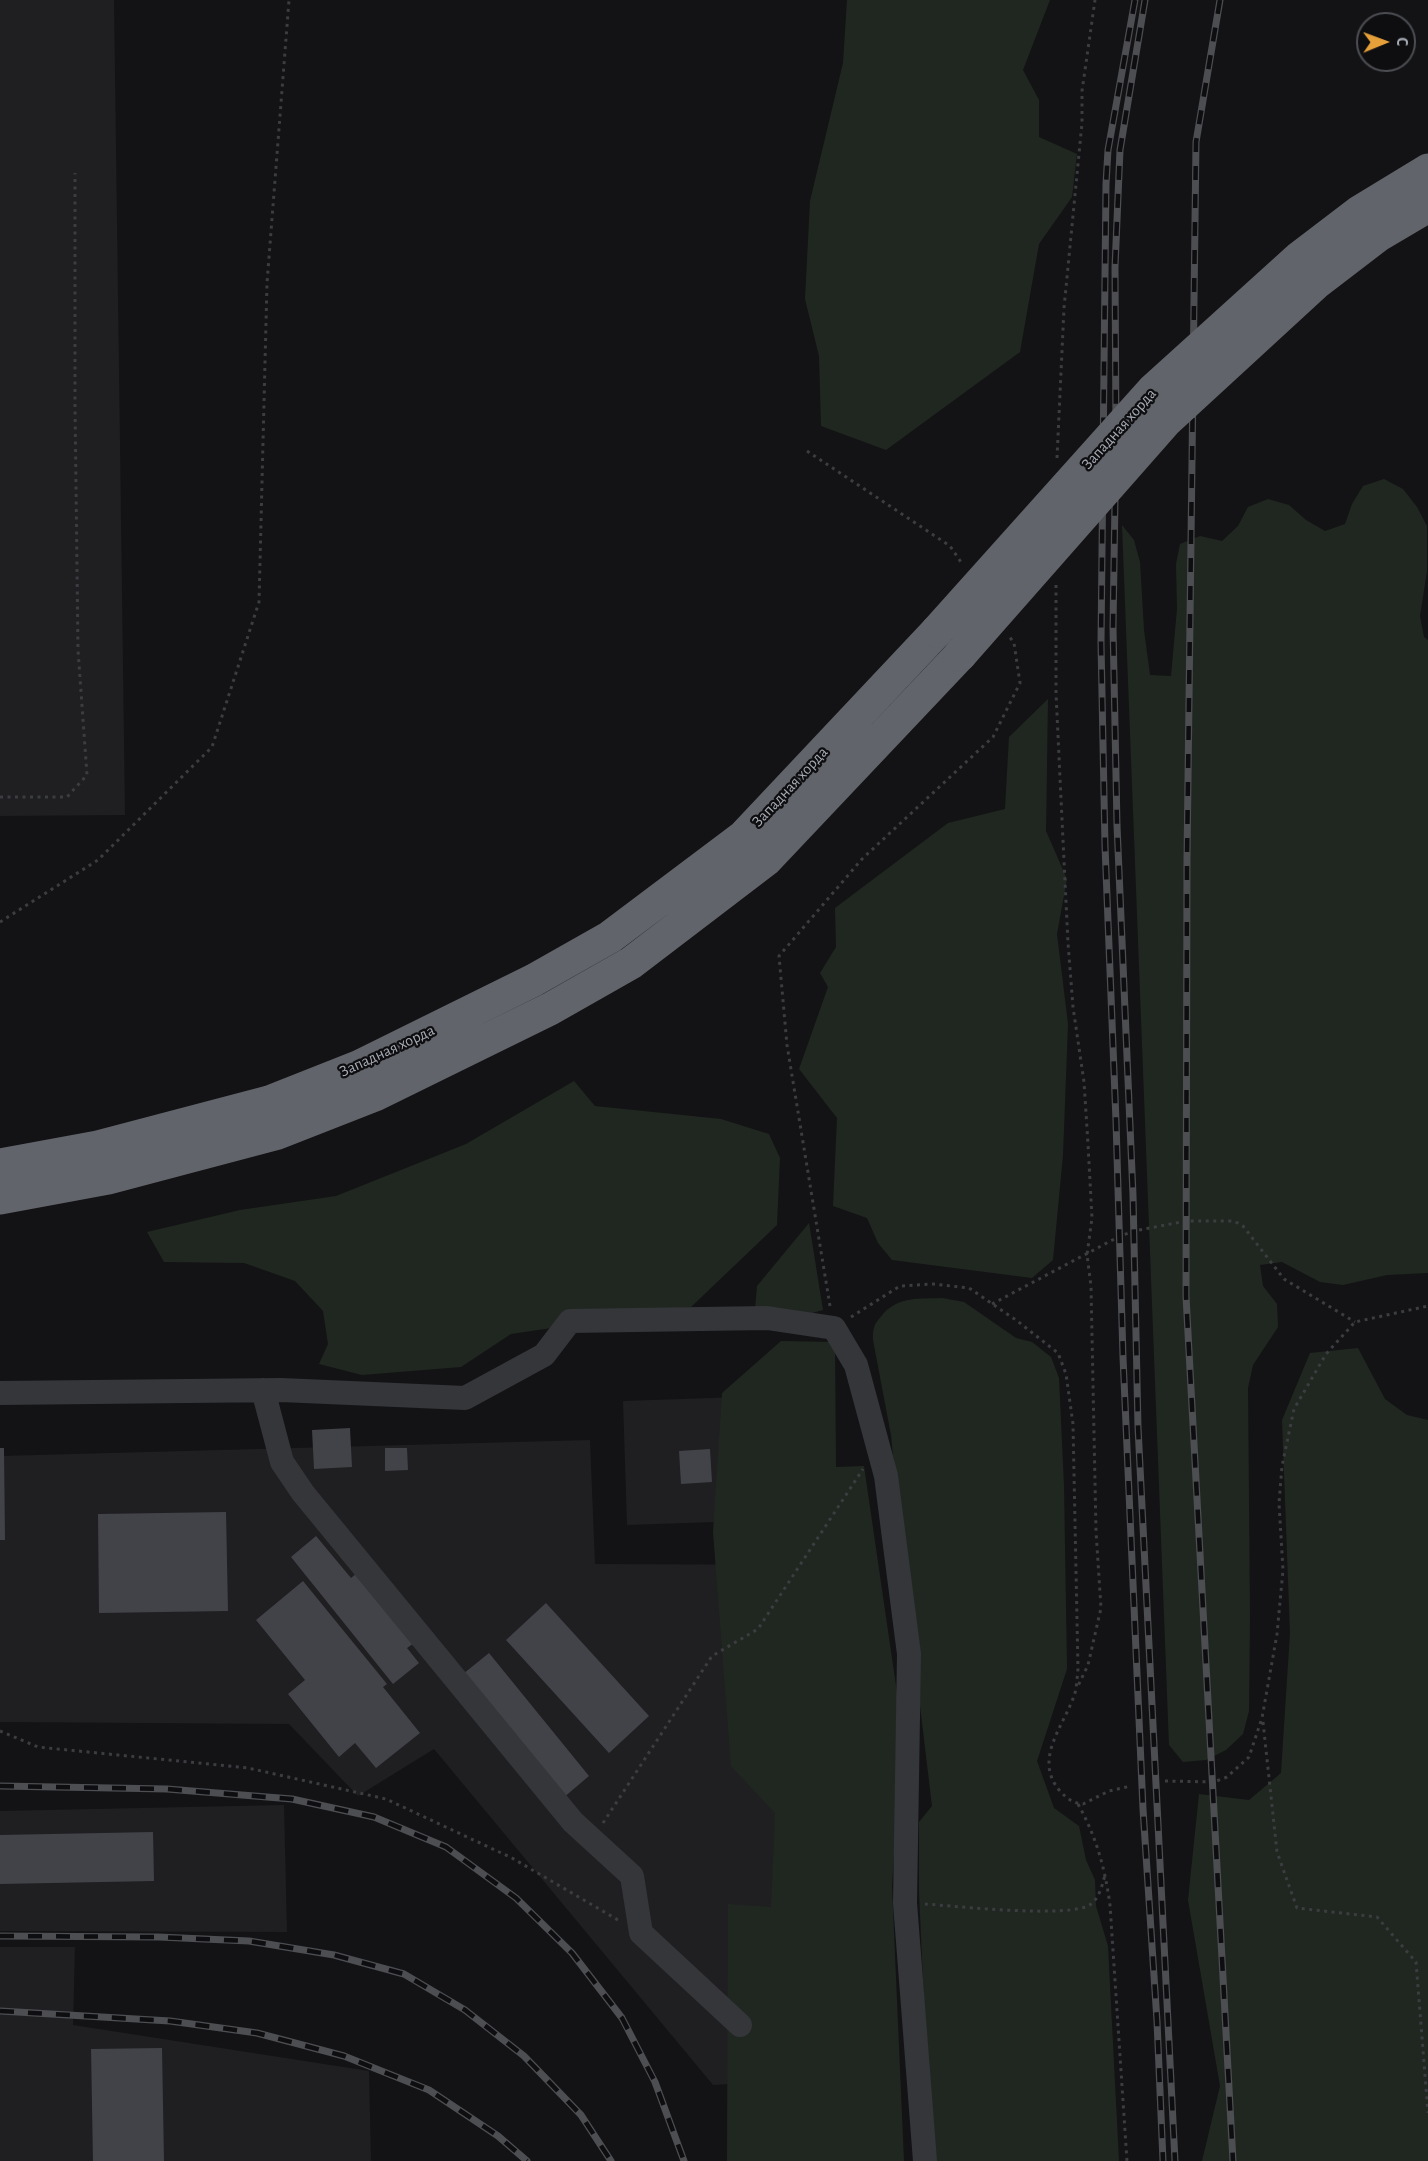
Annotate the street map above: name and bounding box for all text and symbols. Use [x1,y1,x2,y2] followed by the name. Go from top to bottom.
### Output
[1356,12,1416,72] north arrow
[1394,37,1410,46] text: С
[1078,384,1160,474] street label: Западная хорда
[748,743,832,831] street label: Западная хорда
[336,1021,438,1081] street label: Западная хорда

